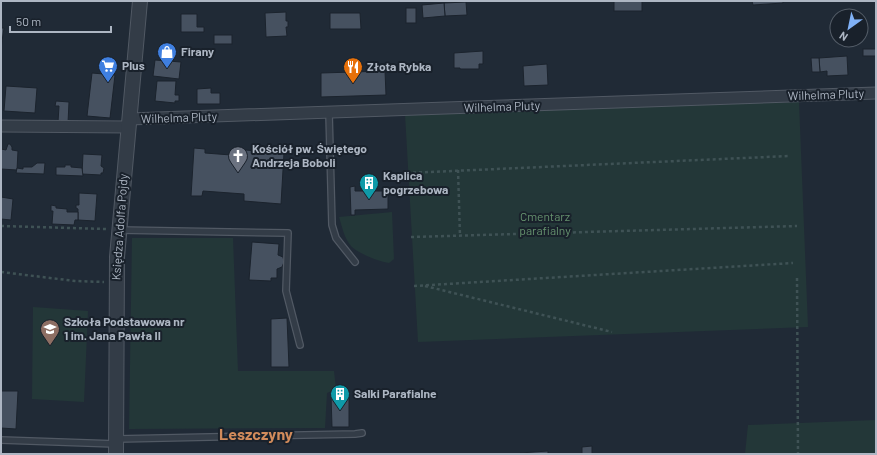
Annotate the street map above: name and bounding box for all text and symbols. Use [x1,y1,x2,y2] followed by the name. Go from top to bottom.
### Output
[10,8,111,34] scale bar
[829,8,869,48] north arrow
[16,14,41,28] text: 50 m
[837,29,850,44] text: N
[156,41,178,69] shop icon: Firany
[181,44,214,58] place label: Firany
[97,55,119,83] supermarket icon: Plus
[342,56,364,84] restaurant icon: Złota Rybka
[122,58,145,72] place label: Plus
[367,59,431,73] place label: Złota Rybka
[787,86,865,102] street label: Wilhelma Pluty
[463,98,541,114] street label: Wilhelma Pluty
[140,109,218,125] street label: Wilhelma Pluty
[252,141,367,169] place label: Kościół pw. Świętego Andrzeja Boboli
[227,145,249,173] church icon: Kościół pw. Świętego Andrzeja Boboli
[383,168,448,196] place label: Kaplica pogrzebowa
[358,172,380,200] building icon: Kaplica pogrzebowa
[108,173,130,281] street label: Księdza Adolfa Pojdy
[519,209,571,237] park label: Cmentarz parafialny
[64,314,185,342] place label: Szkoła Podstawowa nr 1 im. Jana Pawła II
[39,318,61,346] school or university icon: Szkoła Podstawowa nr 1 im. Jana Pawła II
[329,383,351,411] building icon: Salki Parafialne
[354,386,437,400] place label: Salki Parafialne
[219,424,293,443] district label: Leszczyny

